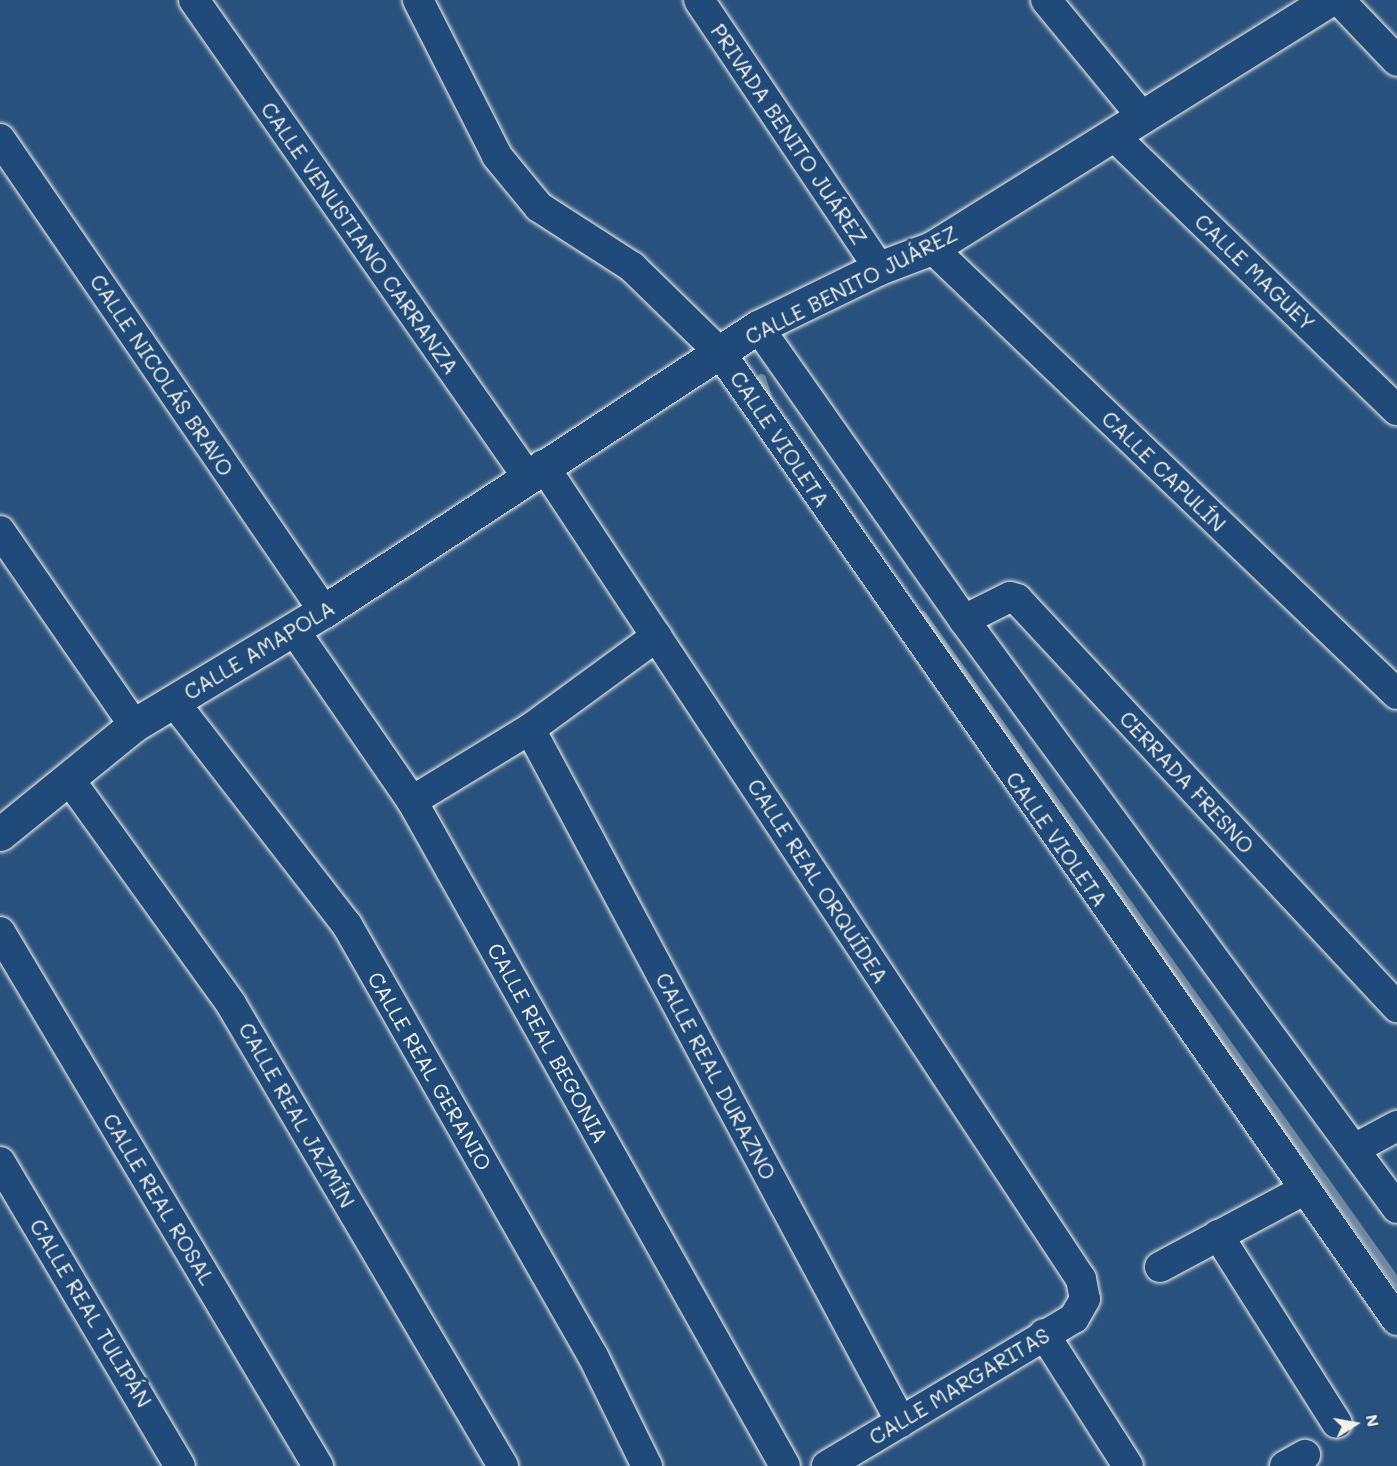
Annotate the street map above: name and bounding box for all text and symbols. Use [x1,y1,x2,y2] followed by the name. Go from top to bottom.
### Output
[706,19,872,249] street label: PRIVADA BENITO JUÁREZ
[256,97,464,379] street label: CALLE VENUSTIANO CARRANZA
[1190,208,1320,336] street label: CALLE MAGUEY
[741,220,961,350] street label: CALLE BENITO JUÁREZ
[85,269,239,481] street label: CALLE NICOLÁS BRAVO
[725,366,835,512] street label: CALLE VIOLETA
[1097,406,1231,536] street label: CALLE CAPULÍN
[179,595,339,705] street label: CALLE AMAPOLA
[1115,706,1259,858] street label: CERRADA FRESNO
[1001,767,1113,911] street label: CALLE VIOLETA
[742,774,894,988] street label: CALLE REAL ORQUÍDEA
[483,939,613,1147] street label: CALLE REAL BEGONIA
[363,967,497,1175] street label: CALLE REAL GERANIO
[651,968,781,1184] street label: CALLE REAL DURAZNO
[234,1018,360,1212] street label: CALLE REAL JAZMÍN
[98,1109,220,1289] street label: CALLE REAL ROSAL
[25,1214,157,1412] street label: CALLE REAL TULIPÁN
[864,1322,1054,1450] street label: CALLE MARGARITAS
[1325,1394,1385,1454] north arrow
[1362,1413,1385,1428] text: N

